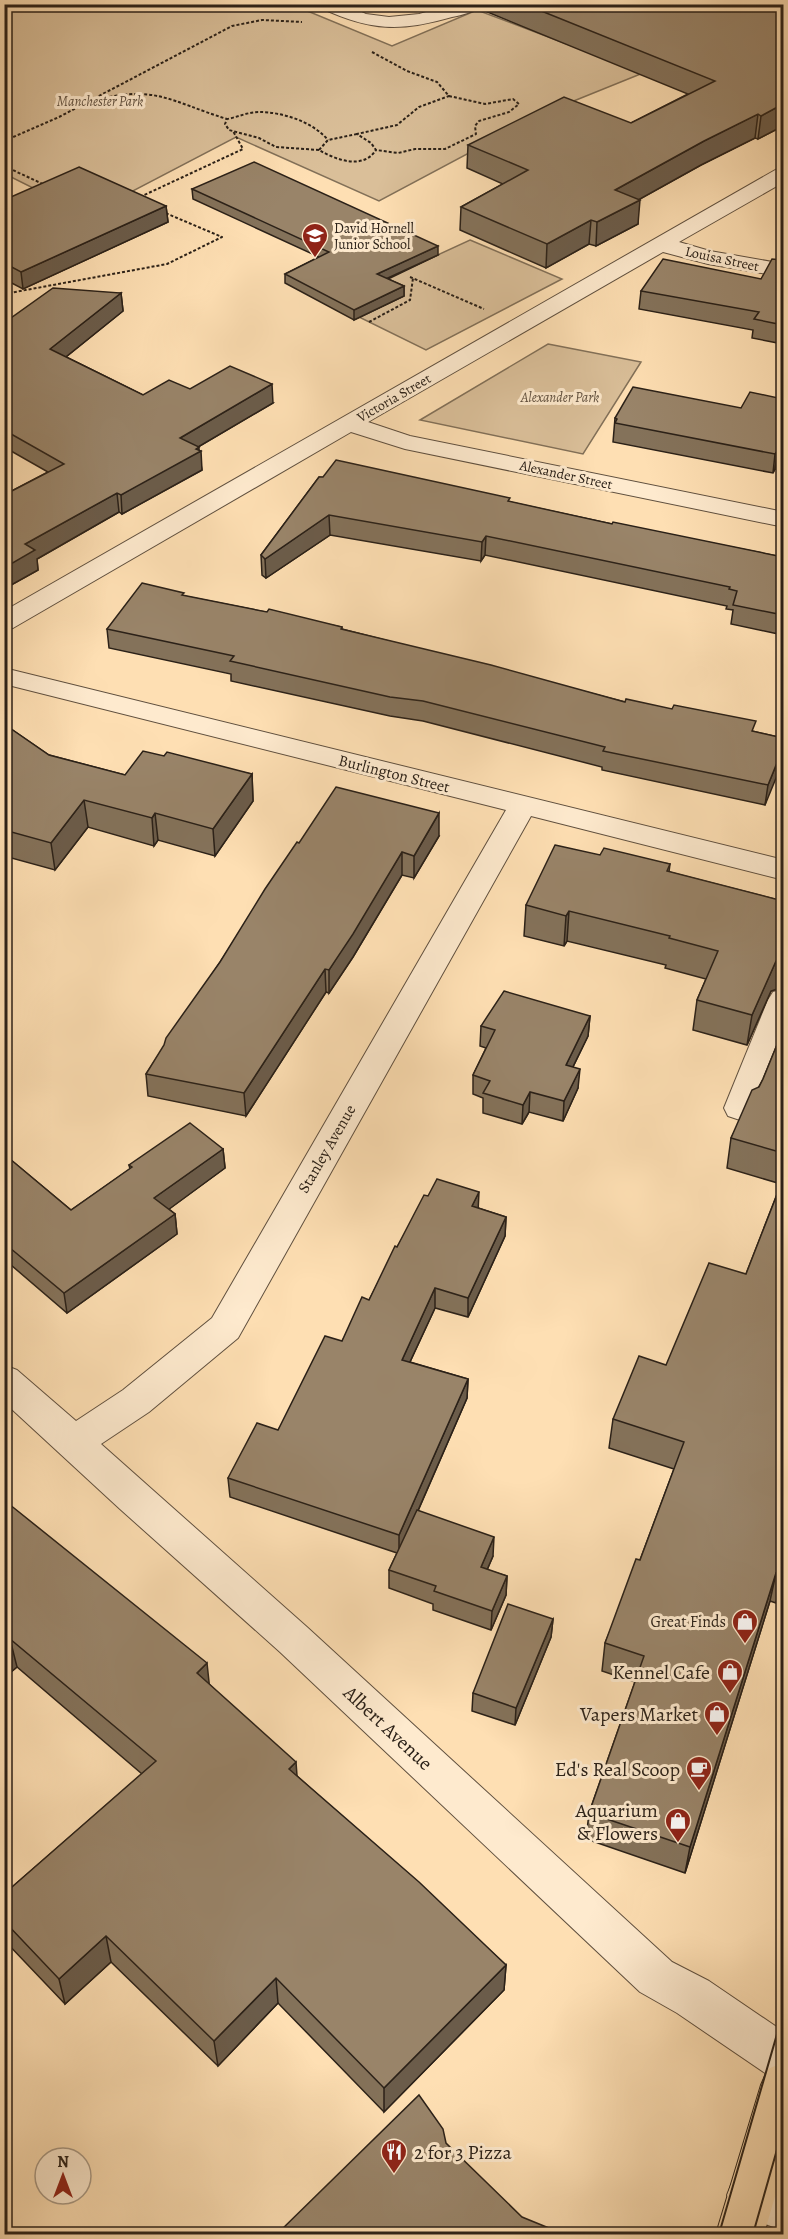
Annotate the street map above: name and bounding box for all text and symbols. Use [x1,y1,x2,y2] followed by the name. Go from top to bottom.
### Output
[57,92,143,111] park label: Manchester Park
[334,219,415,254] place label: David Hornell Junior School
[300,221,330,259] school or university icon: David Hornell Junior School
[683,242,761,276] street label: Louisa Street
[353,369,435,427] street label: Victoria Street
[520,388,599,407] park label: Alexander Park
[517,456,614,494] street label: Alexander Street
[336,750,452,798] street label: Burlington Street
[293,1101,361,1197] street label: Stanley Avenue
[730,1607,760,1645] shop icon: Great Finds
[650,1611,726,1633] place label: Great Finds
[715,1657,745,1695] shop icon: Kennel Cafe
[612,1659,710,1686] place label: Kennel Cafe
[337,1679,439,1776] street label: Albert Avenue
[702,1699,732,1737] shop icon: Vapers Market
[579,1701,698,1728] place label: Vapers Market
[684,1754,714,1792] cafe icon: Ed's Real Scoop
[555,1756,680,1783] place label: Ed's Real Scoop
[574,1797,658,1847] place label: Aquarium & Flowers
[663,1806,693,1844] shop icon: Aquarium & Flowers
[379,2137,409,2175] restaurant icon: 2 for 3 Pizza
[414,2139,512,2166] place label: 2 for 3 Pizza
[33,2146,93,2206] north arrow
[57,2151,69,2173] text: N

